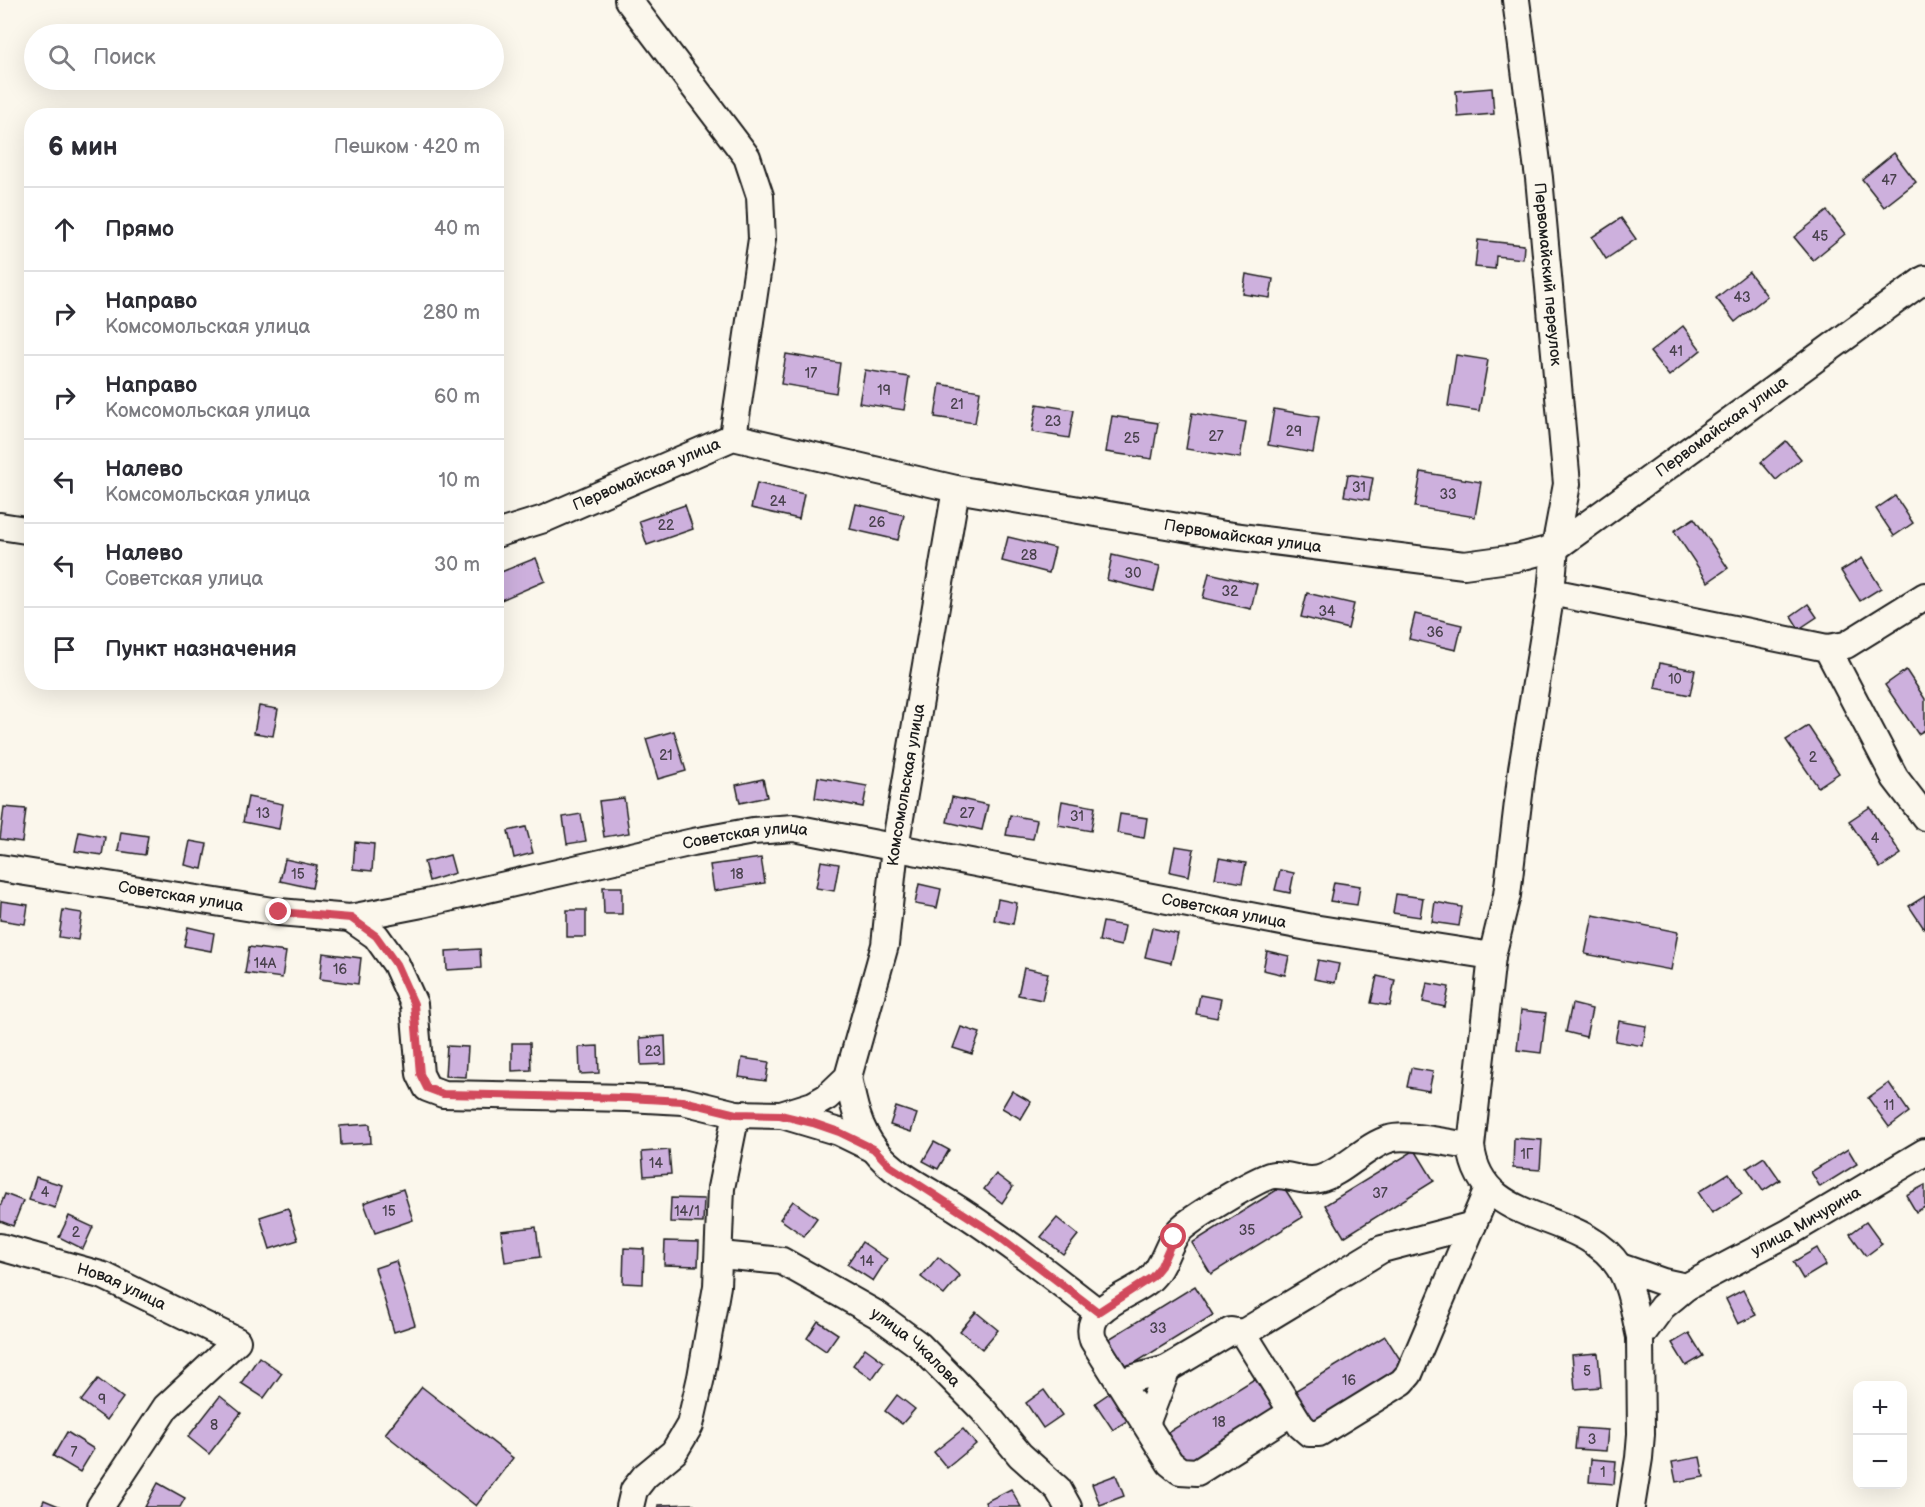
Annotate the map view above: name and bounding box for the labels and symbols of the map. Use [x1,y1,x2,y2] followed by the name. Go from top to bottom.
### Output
[1881,172,1897,189] house number: 47
[1530,182,1566,367] street label: Первомайский переулок
[1812,228,1828,245] house number: 45
[1733,289,1751,306] house number: 43
[1669,343,1683,360] house number: 41
[805,365,817,382] house number: 17
[1652,372,1792,481] street label: Первомайская улица
[877,382,891,399] house number: 19
[950,396,964,413] house number: 21
[1045,413,1061,430] house number: 23
[1286,423,1302,440] house number: 29
[1208,428,1224,445] house number: 27
[1124,430,1140,447] house number: 25
[570,434,724,515] street label: Первомайская улица
[1352,479,1366,496] house number: 31
[1439,486,1457,503] house number: 33
[770,493,787,510] house number: 24
[869,514,886,531] house number: 26
[1163,515,1323,557] street label: Первомайская улица
[658,517,675,534] house number: 22
[1021,547,1037,564] house number: 28
[1125,565,1141,582] house number: 30
[1222,583,1239,600] house number: 32
[1318,603,1336,620] house number: 34
[1426,624,1444,641] house number: 36
[1668,671,1682,688] house number: 10
[884,702,929,867] street label: Комсомольская улица
[659,747,673,764] house number: 21
[1809,749,1818,766] house number: 2
[256,805,270,822] house number: 13
[959,805,975,822] house number: 27
[1070,808,1084,825] house number: 31
[681,818,810,854] street label: Советская улица
[1871,830,1880,847] house number: 4
[291,866,305,883] house number: 15
[730,866,744,883] house number: 18
[117,877,245,916] street label: Советская улица
[1160,890,1288,932] street label: Советская улица
[265,898,291,924] route end
[254,955,277,972] house number: 14А
[333,961,347,978] house number: 16
[645,1043,661,1060] house number: 23
[1884,1097,1894,1114] house number: 11
[1520,1146,1534,1163] house number: 1Г
[649,1155,663,1172] house number: 14
[1748,1182,1865,1260] street label: улица Мичурина
[41,1184,50,1201] house number: 4
[1372,1185,1388,1202] house number: 37
[382,1203,396,1220] house number: 15
[674,1203,700,1220] house number: 14/1
[1239,1222,1255,1239] house number: 35
[1160,1223,1186,1249] route start
[72,1224,81,1241] house number: 2
[860,1253,874,1270] house number: 14
[75,1259,170,1315] street label: Новая улица
[868,1303,965,1391] street label: улица Чкалова
[1149,1320,1167,1337] house number: 33
[1583,1363,1591,1380] house number: 5
[1342,1372,1356,1389] house number: 16
[98,1391,106,1408] house number: 9
[1212,1414,1226,1431] house number: 18
[210,1417,218,1434] house number: 8
[1588,1431,1596,1448] house number: 3
[71,1444,78,1461] house number: 7
[1600,1464,1606,1481] house number: 1

